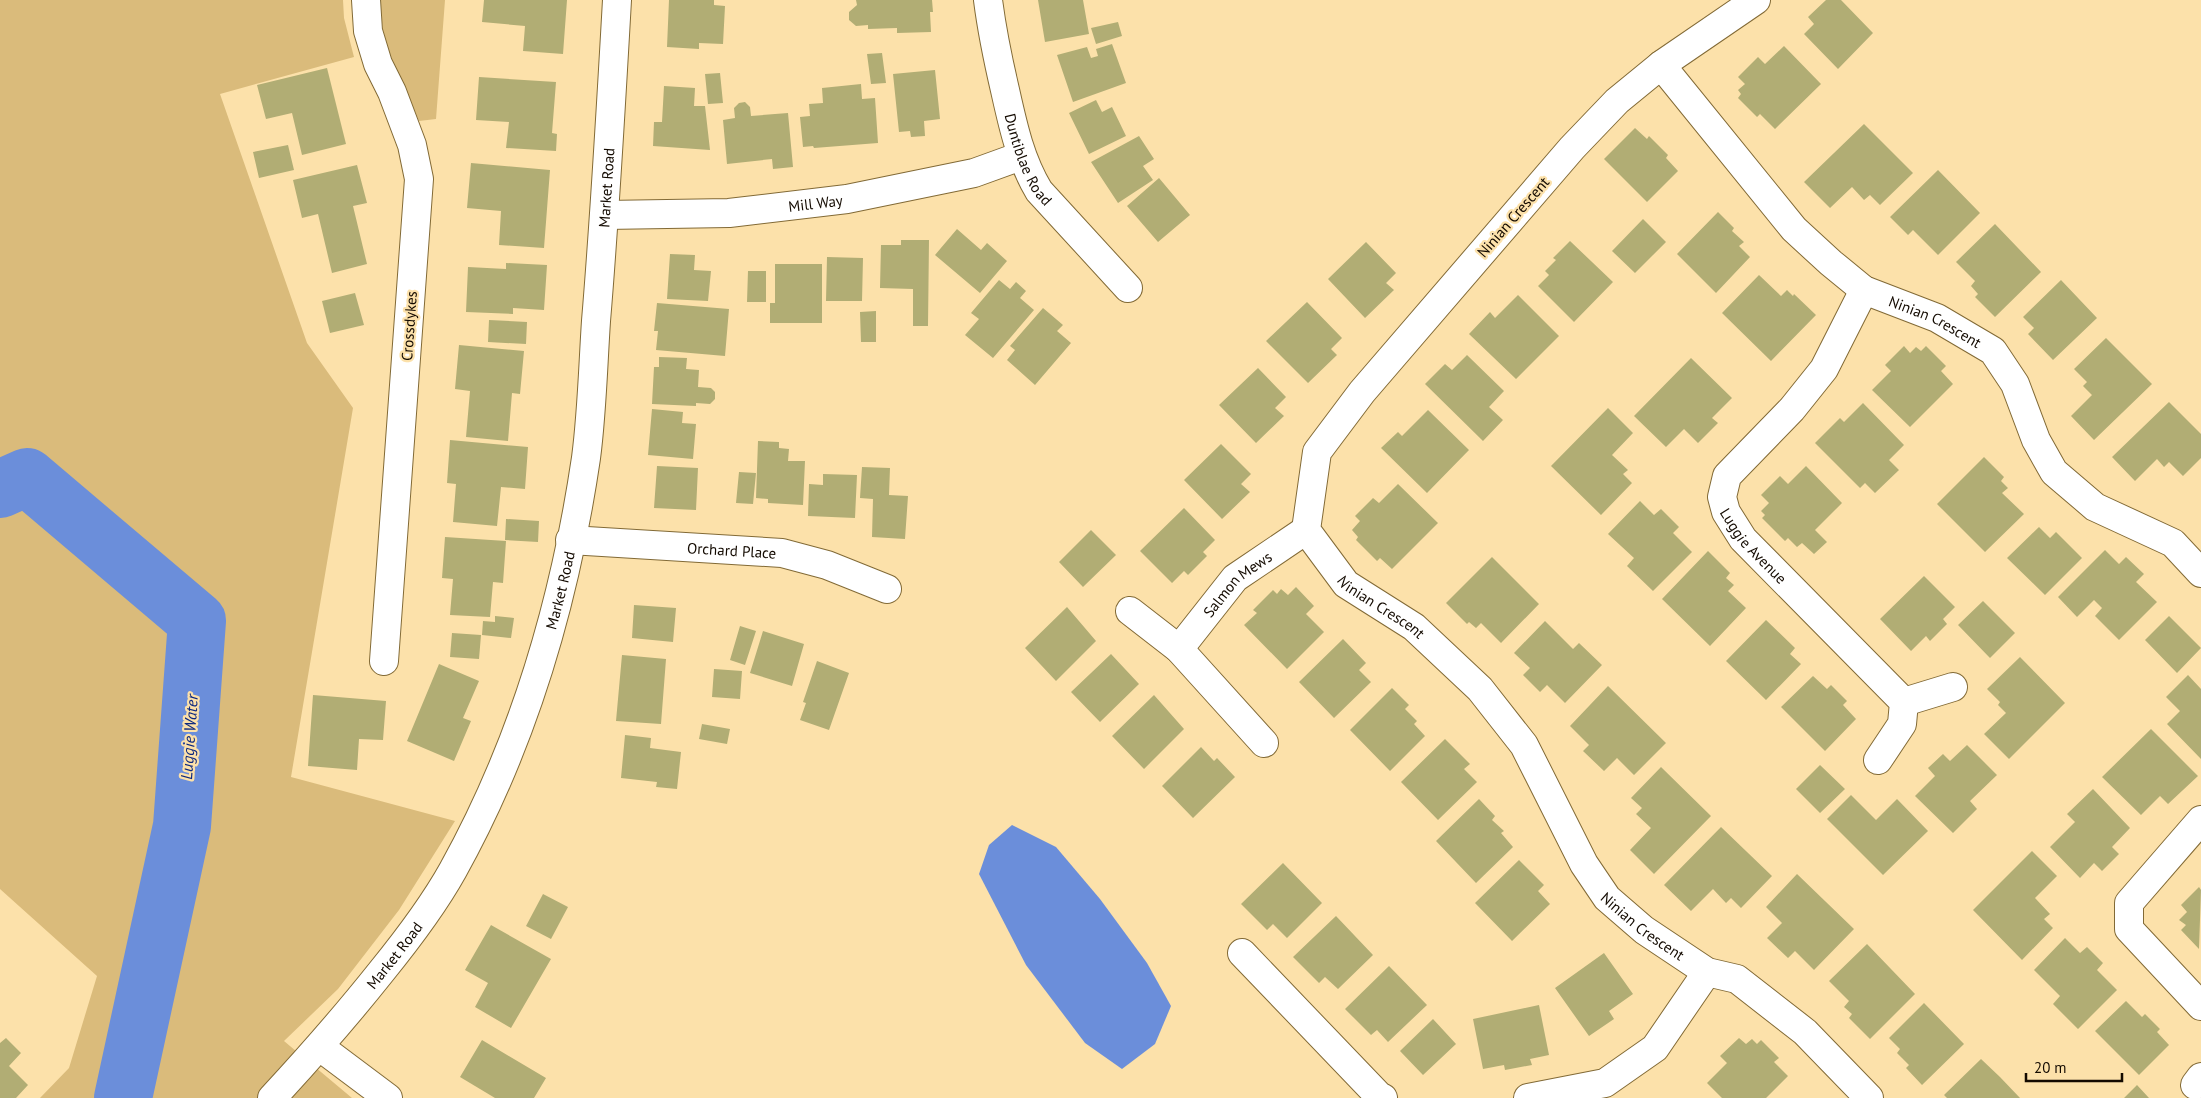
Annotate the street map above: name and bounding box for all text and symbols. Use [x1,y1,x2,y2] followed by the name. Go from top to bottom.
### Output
[1001,111,1057,209] street label: Duntiblae Road
[594,147,618,228] street label: Market Road
[1473,173,1553,261] street label: Ninian Crescent
[787,190,844,215] street label: Mill Way
[397,290,421,362] street label: Crossdykes
[1886,291,1985,352] street label: Ninian Crescent
[1716,504,1791,587] street label: Luggie Avenue
[687,538,777,562] street label: Orchard Place
[1198,547,1275,621] street label: Salmon Mews
[541,549,578,632] street label: Market Road
[1333,572,1429,642] street label: Ninian Crescent
[176,692,202,780] water label: Luggie Water
[1597,888,1688,964] street label: Ninian Crescent
[362,918,426,993] street label: Market Road
[2026,1050,2122,1082] scale bar
[2034,1058,2067,1077] text: 20 m

